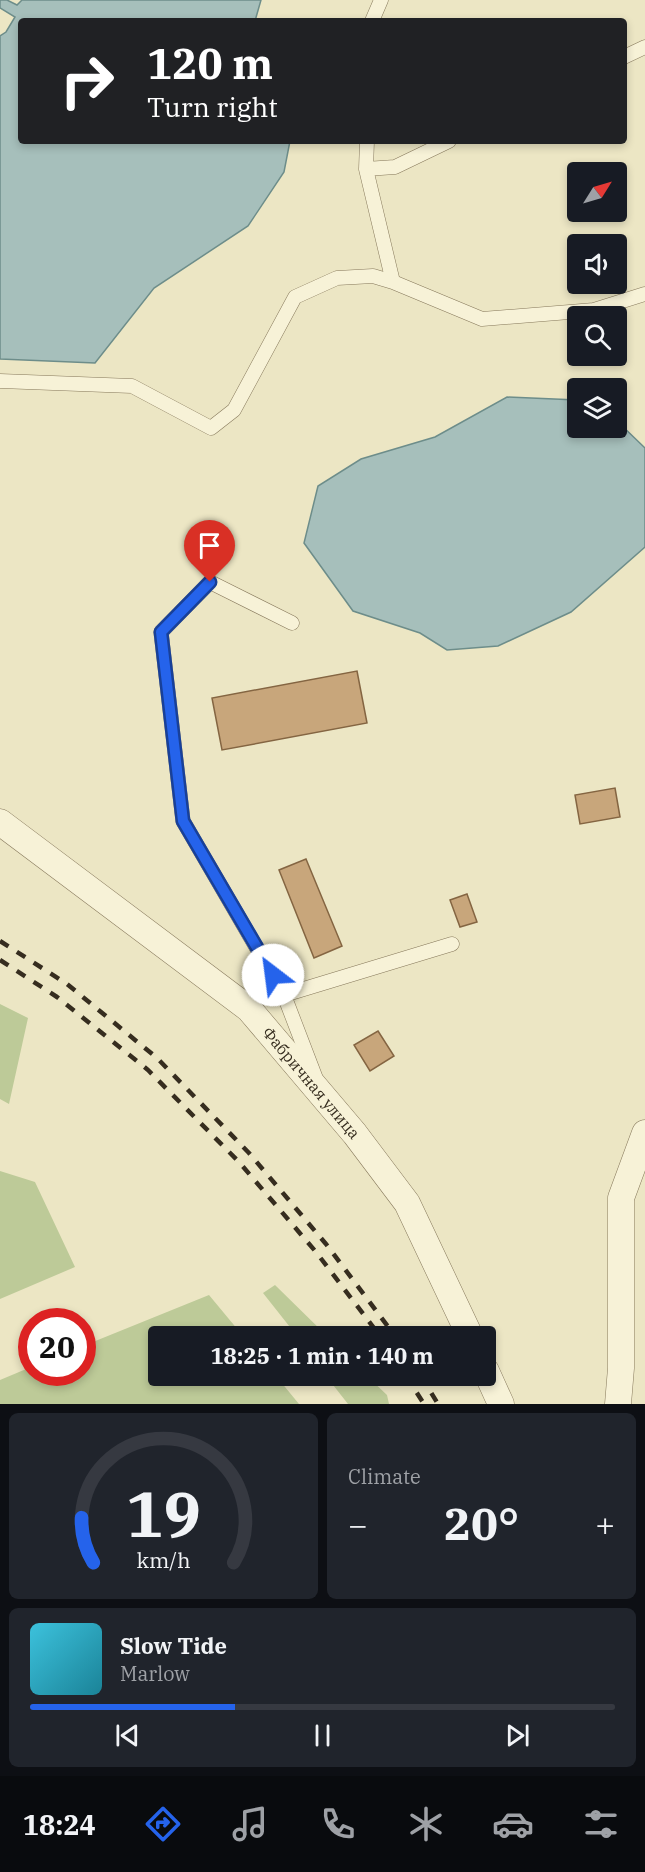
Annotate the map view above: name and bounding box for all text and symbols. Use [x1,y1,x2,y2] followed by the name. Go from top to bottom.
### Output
[147,36,273,91] text: 120 m
[48,42,126,120] icon: right
[147,89,278,124] text: Turn right
[567,162,627,222] north arrow
[567,162,627,438] map controls
[567,234,627,294] button: sound
[567,306,627,366] button: search
[567,378,627,438] button: layers
[184,520,235,582] pin
[193,529,226,562] icon: arrive
[241,943,305,1007] position arrow
[258,1023,365,1143] street label: Фабричная улица
[18,1308,96,1386] speed limit sign: 20
[210,1341,434,1370] text: 18:25 · 1 min · 140 m
[348,1463,421,1490] text: Climate
[126,1473,201,1554] text: 19
[444,1494,519,1552] text: 20°
[348,1503,368,1546] text: −
[595,1503,615,1546] text: +
[136,1546,191,1574] text: km/h
[120,1631,227,1660] text: Slow Tide
[120,1660,190,1687] text: Marlow
[111,1719,144,1752] icon: previous
[306,1719,339,1752] icon: pause
[501,1719,534,1752] icon: next
[142,1803,184,1845] icon: directions
[229,1803,271,1845] icon: music
[317,1803,359,1845] icon: phone
[405,1803,447,1845] icon: climate
[492,1803,534,1845] icon: car
[580,1803,622,1845] icon: filters
[23,1807,96,1842] text: 18:24

